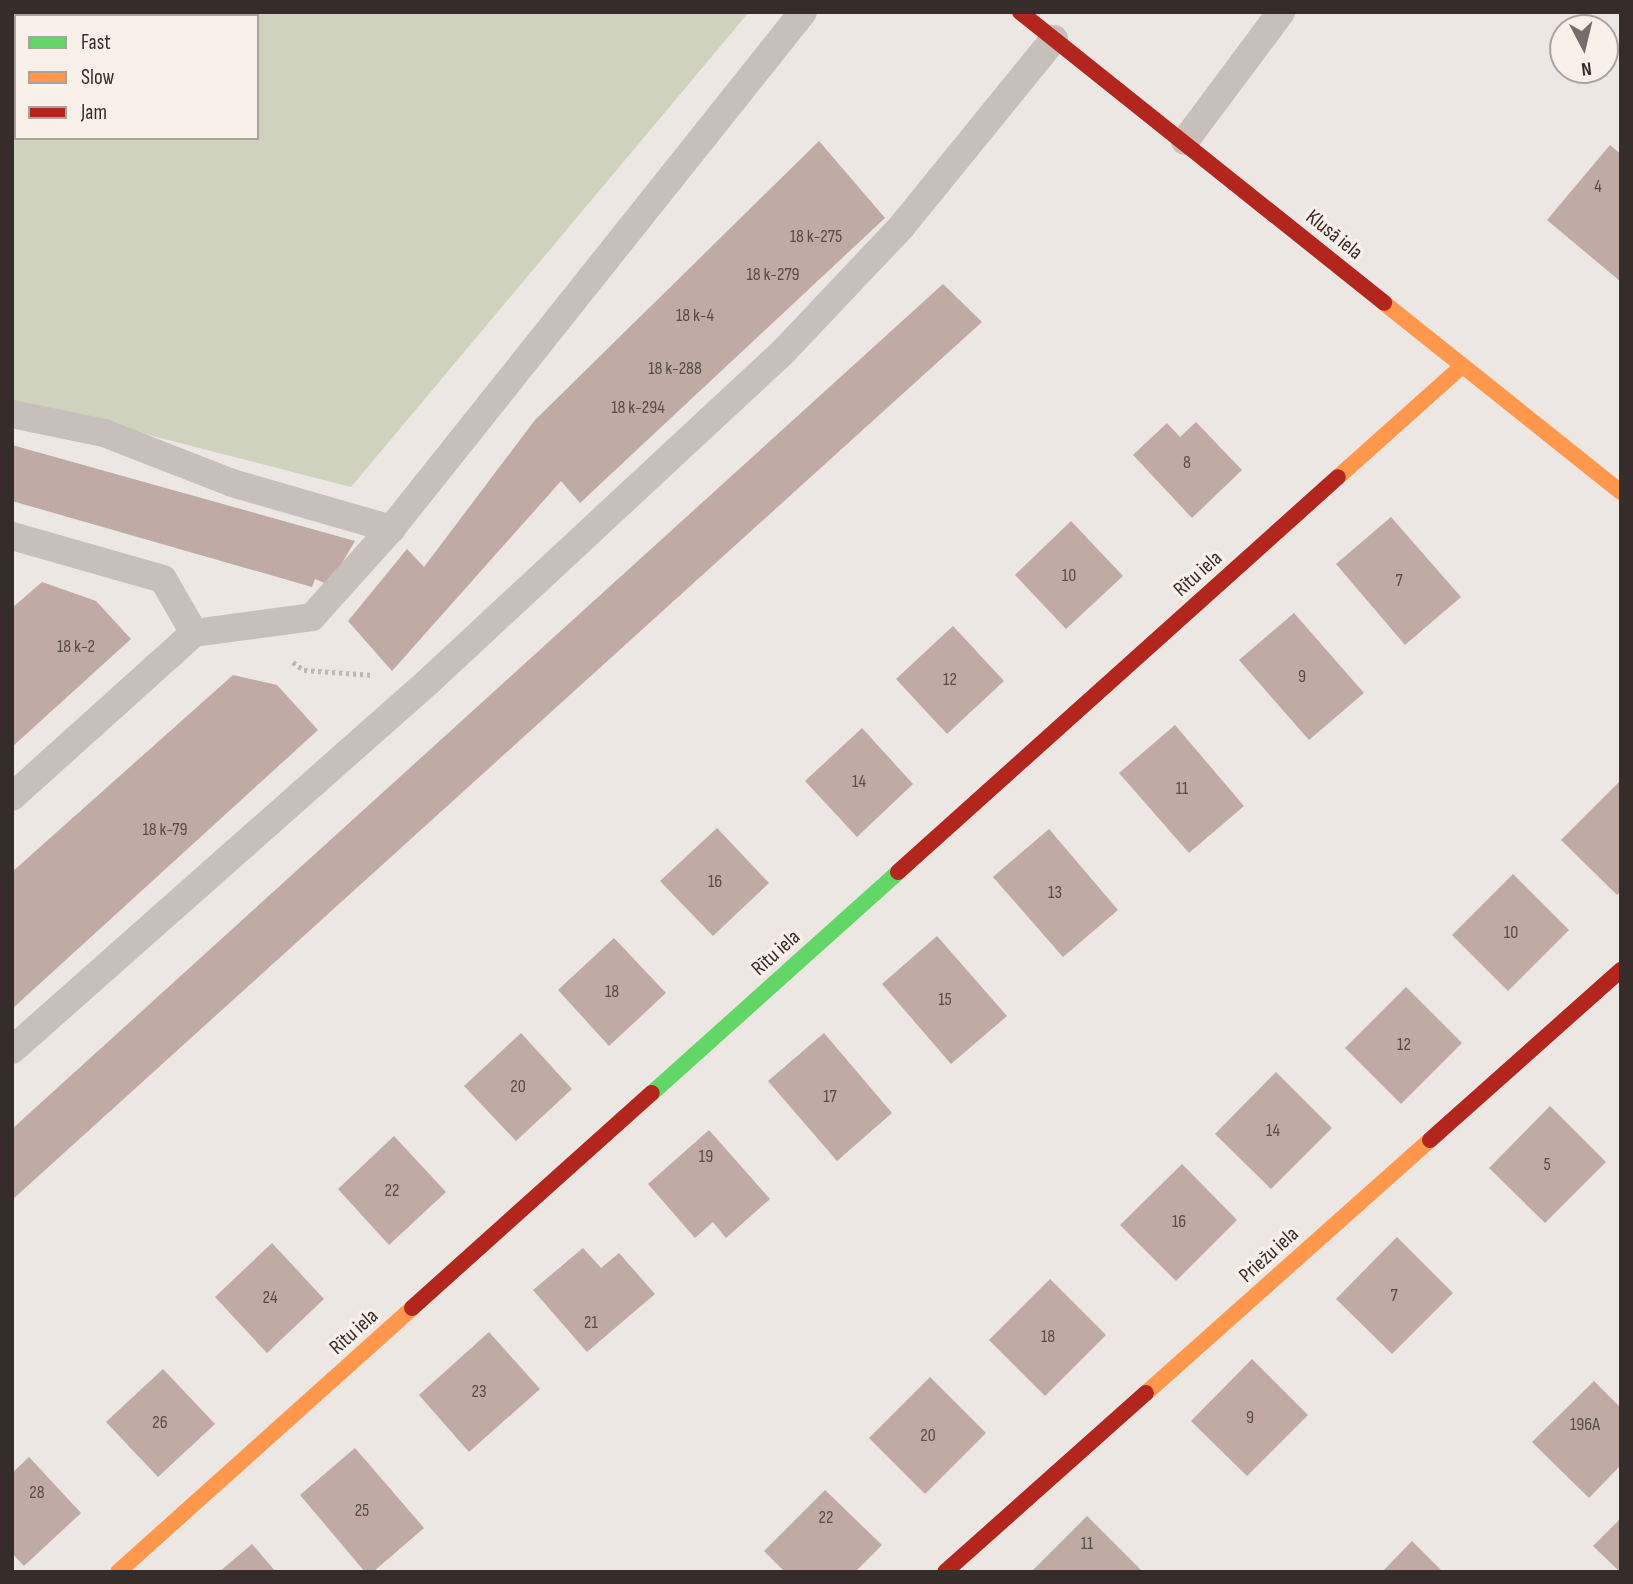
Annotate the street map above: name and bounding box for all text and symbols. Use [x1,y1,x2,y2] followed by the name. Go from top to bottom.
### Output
[14,14,259,140] legend
[1549,14,1619,84] north arrow
[81,30,111,55] text: Fast
[1580,56,1593,80] text: N
[81,65,114,90] text: Slow
[81,100,107,125] text: Jam
[1594,176,1602,198] house number: 4
[1301,205,1367,265] street label: Klusā iela
[790,226,842,248] house number: 18 k-275
[746,264,800,286] house number: 18 k-279
[676,305,714,327] house number: 18 k-4
[648,358,702,380] house number: 18 k-288
[611,397,665,419] house number: 18 k-294
[1183,452,1191,474] house number: 8
[1169,546,1227,602] street label: Rītu iela
[1062,565,1076,587] house number: 10
[1395,570,1403,592] house number: 7
[57,636,95,658] house number: 18 k-2
[1298,666,1306,688] house number: 9
[943,669,957,691] house number: 12
[852,771,866,793] house number: 14
[1176,778,1188,800] house number: 11
[143,819,187,841] house number: 18 k-79
[708,871,722,893] house number: 16
[1048,882,1062,904] house number: 13
[1504,922,1518,944] house number: 10
[747,925,805,981] street label: Rītu iela
[605,981,619,1003] house number: 18
[938,989,952,1011] house number: 15
[1397,1034,1411,1056] house number: 12
[510,1076,526,1098] house number: 20
[823,1086,837,1108] house number: 17
[1266,1120,1280,1142] house number: 14
[699,1146,713,1168] house number: 19
[1543,1154,1551,1176] house number: 5
[385,1180,399,1202] house number: 22
[1172,1211,1186,1233] house number: 16
[1234,1222,1304,1288] street label: Priežu iela
[1390,1285,1398,1307] house number: 7
[263,1287,277,1309] house number: 24
[325,1304,383,1360] street label: Rītu iela
[584,1312,598,1334] house number: 21
[1041,1326,1055,1348] house number: 18
[472,1381,486,1403] house number: 23
[1246,1407,1254,1429] house number: 9
[152,1412,168,1434] house number: 26
[1570,1414,1600,1436] house number: 196A
[920,1425,936,1447] house number: 20
[29,1482,45,1504] house number: 28
[355,1500,369,1522] house number: 25
[819,1507,833,1529] house number: 22
[1081,1533,1093,1555] house number: 11

